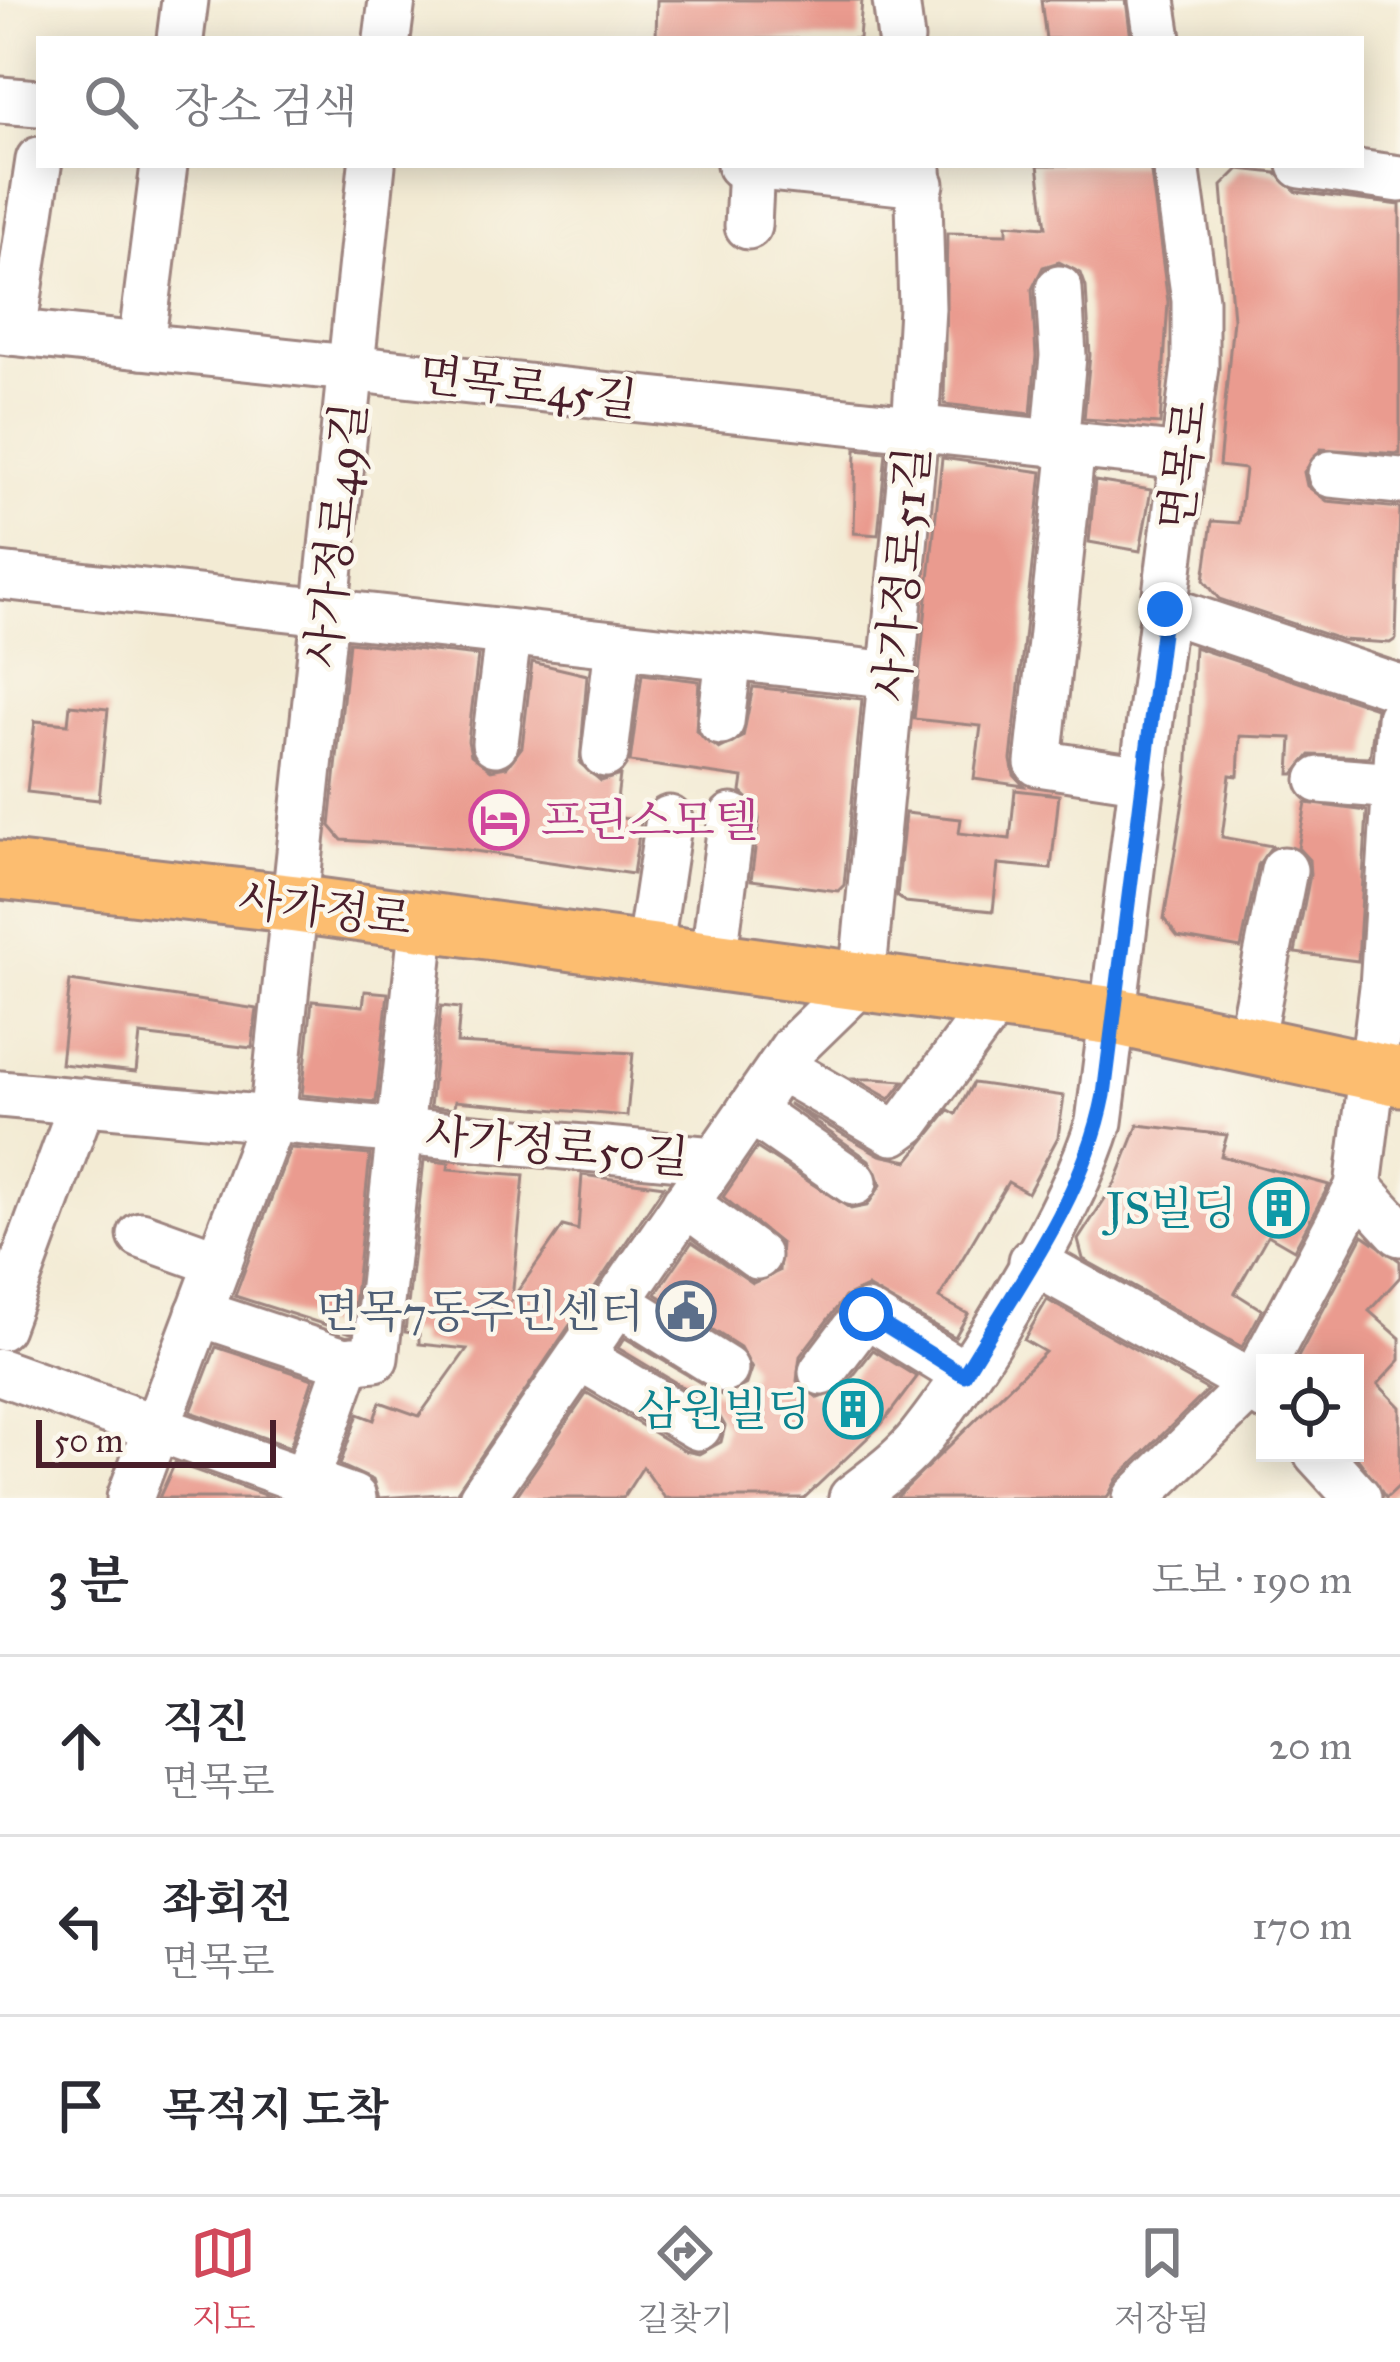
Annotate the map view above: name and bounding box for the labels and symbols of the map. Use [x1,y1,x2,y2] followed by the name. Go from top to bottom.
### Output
[416,346,640,428] street label: 면목로45길
[1148,397,1218,533] street label: 면목로
[295,400,377,670] street label: 사가정로49길
[863,444,941,704] street label: 사가정로51길
[1138,582,1192,636] route end
[468,789,530,851] hotel icon: 프린스모텔
[541,793,758,848] place label: 프린스모텔
[235,871,415,947] street label: 사가정로
[423,1107,691,1185] street label: 사가정로50길
[1248,1177,1310,1239] building icon: JS빌딩
[1101,1181,1237,1236] place label: JS빌딩
[655,1280,717,1342] public building icon: 면목7동주민센터
[316,1284,644,1339] place label: 면목7동주민센터
[839,1287,893,1341] route start
[822,1378,884,1440] building icon: 삼원빌딩
[637,1382,811,1437] place label: 삼원빌딩
[36,1414,276,1467] scale bar

